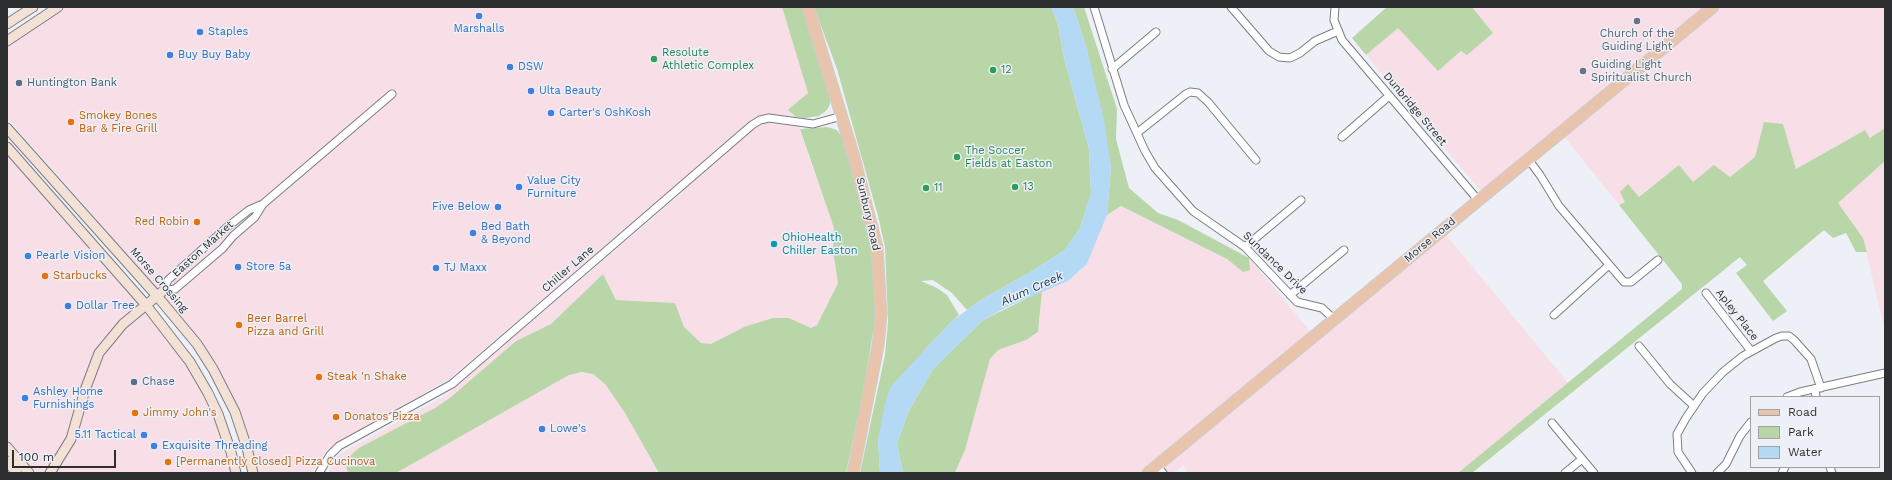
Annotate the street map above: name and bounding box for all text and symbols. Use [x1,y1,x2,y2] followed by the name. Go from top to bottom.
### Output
[474,11,484,21] marker: Marshalls
[1632,16,1642,26] marker: Church of the Guiding Light
[453,22,505,36] place label: Marshalls
[208,25,248,39] place label: Staples
[195,27,205,37] marker: Staples
[1600,27,1674,53] place label: Church of the Guiding Light
[662,46,754,72] place label: Resolute Athletic Complex
[178,48,251,62] place label: Buy Buy Baby
[165,50,175,60] marker: Buy Buy Baby
[649,54,659,64] marker: Resolute Athletic Complex
[1591,58,1692,84] place label: Guiding Light Spiritualist Church
[518,60,543,74] place label: DSW
[505,62,515,72] marker: DSW
[1001,63,1012,77] place label: 12
[988,65,998,75] marker: 12
[1578,66,1588,76] marker: Guiding Light Spiritualist Church
[1380,70,1450,148] street label: Dunbridge Street
[27,76,117,90] place label: Huntington Bank
[14,78,24,88] marker: Huntington Bank
[539,84,601,98] place label: Ulta Beauty
[526,86,536,96] marker: Ulta Beauty
[559,106,651,120] place label: Carter's OshKosh
[546,108,556,118] marker: Carter's OshKosh
[79,109,157,135] place label: Smokey Bones Bar & Fire Grill
[66,117,76,127] marker: Smokey Bones Bar & Fire Grill
[965,144,1052,170] place label: The Soccer Fields at Easton
[952,152,962,162] marker: The Soccer Fields at Easton
[527,174,581,200] place label: Value City Furniture
[853,176,883,252] street label: Sunbury Road
[1023,180,1034,194] place label: 13
[934,181,943,195] place label: 11
[514,182,524,192] marker: Value City Furniture
[1010,182,1020,192] marker: 13
[921,183,931,193] marker: 11
[432,200,490,214] place label: Five Below
[493,202,503,212] marker: Five Below
[135,215,189,229] place label: Red Robin
[1402,215,1458,265] street label: Morse Road
[192,217,202,227] marker: Red Robin
[170,218,236,280] street label: Easton Market
[481,220,531,246] place label: Bed Bath & Beyond
[468,228,478,238] marker: Bed Bath & Beyond
[1240,229,1310,297] street label: Sundance Drive
[782,231,858,257] place label: OhioHealth Chiller Easton
[769,239,779,249] marker: OhioHealth Chiller Easton
[539,243,597,295] street label: Chiller Lane
[127,245,191,315] street label: Morse Crossing
[36,249,105,263] place label: Pearle Vision
[23,251,33,261] marker: Pearle Vision
[246,260,291,274] place label: Store 5a
[444,261,487,275] place label: TJ Maxx
[233,262,243,272] marker: Store 5a
[431,263,441,273] marker: TJ Maxx
[53,269,107,283] place label: Starbucks
[999,269,1065,309] water label: Alum Creek
[40,271,50,281] marker: Starbucks
[1713,287,1761,343] street label: Apley Place
[76,299,135,313] place label: Dollar Tree
[63,301,73,311] marker: Dollar Tree
[247,312,324,338] place label: Beer Barrel Pizza and Grill
[234,320,244,330] marker: Beer Barrel Pizza and Grill
[327,370,407,384] place label: Steak 'n Shake
[314,372,324,382] marker: Steak 'n Shake
[142,375,175,389] place label: Chase
[129,377,139,387] marker: Chase
[33,385,103,411] place label: Ashley Home Furnishings
[20,393,30,403] marker: Ashley Home Furnishings
[1750,396,1880,468] legend
[1788,405,1817,419] text: Road
[143,406,217,420] place label: Jimmy John's
[130,408,140,418] marker: Jimmy John's
[344,410,420,424] place label: Donatos Pizza
[331,412,341,422] marker: Donatos Pizza
[550,422,586,436] place label: Lowe's
[537,424,547,434] marker: Lowe's
[1788,425,1814,439] text: Park
[74,428,136,442] place label: 5.11 Tactical
[139,430,149,440] marker: 5.11 Tactical
[162,439,267,453] place label: Exquisite Threading
[149,441,159,451] marker: Exquisite Threading
[14,442,118,468] scale bar
[1788,445,1822,459] text: Water
[19,450,54,464] text: 100 m
[176,455,375,469] place label: [Permanently Closed] Pizza Cucinova
[163,457,173,467] marker: [Permanently Closed] Pizza Cucinova

